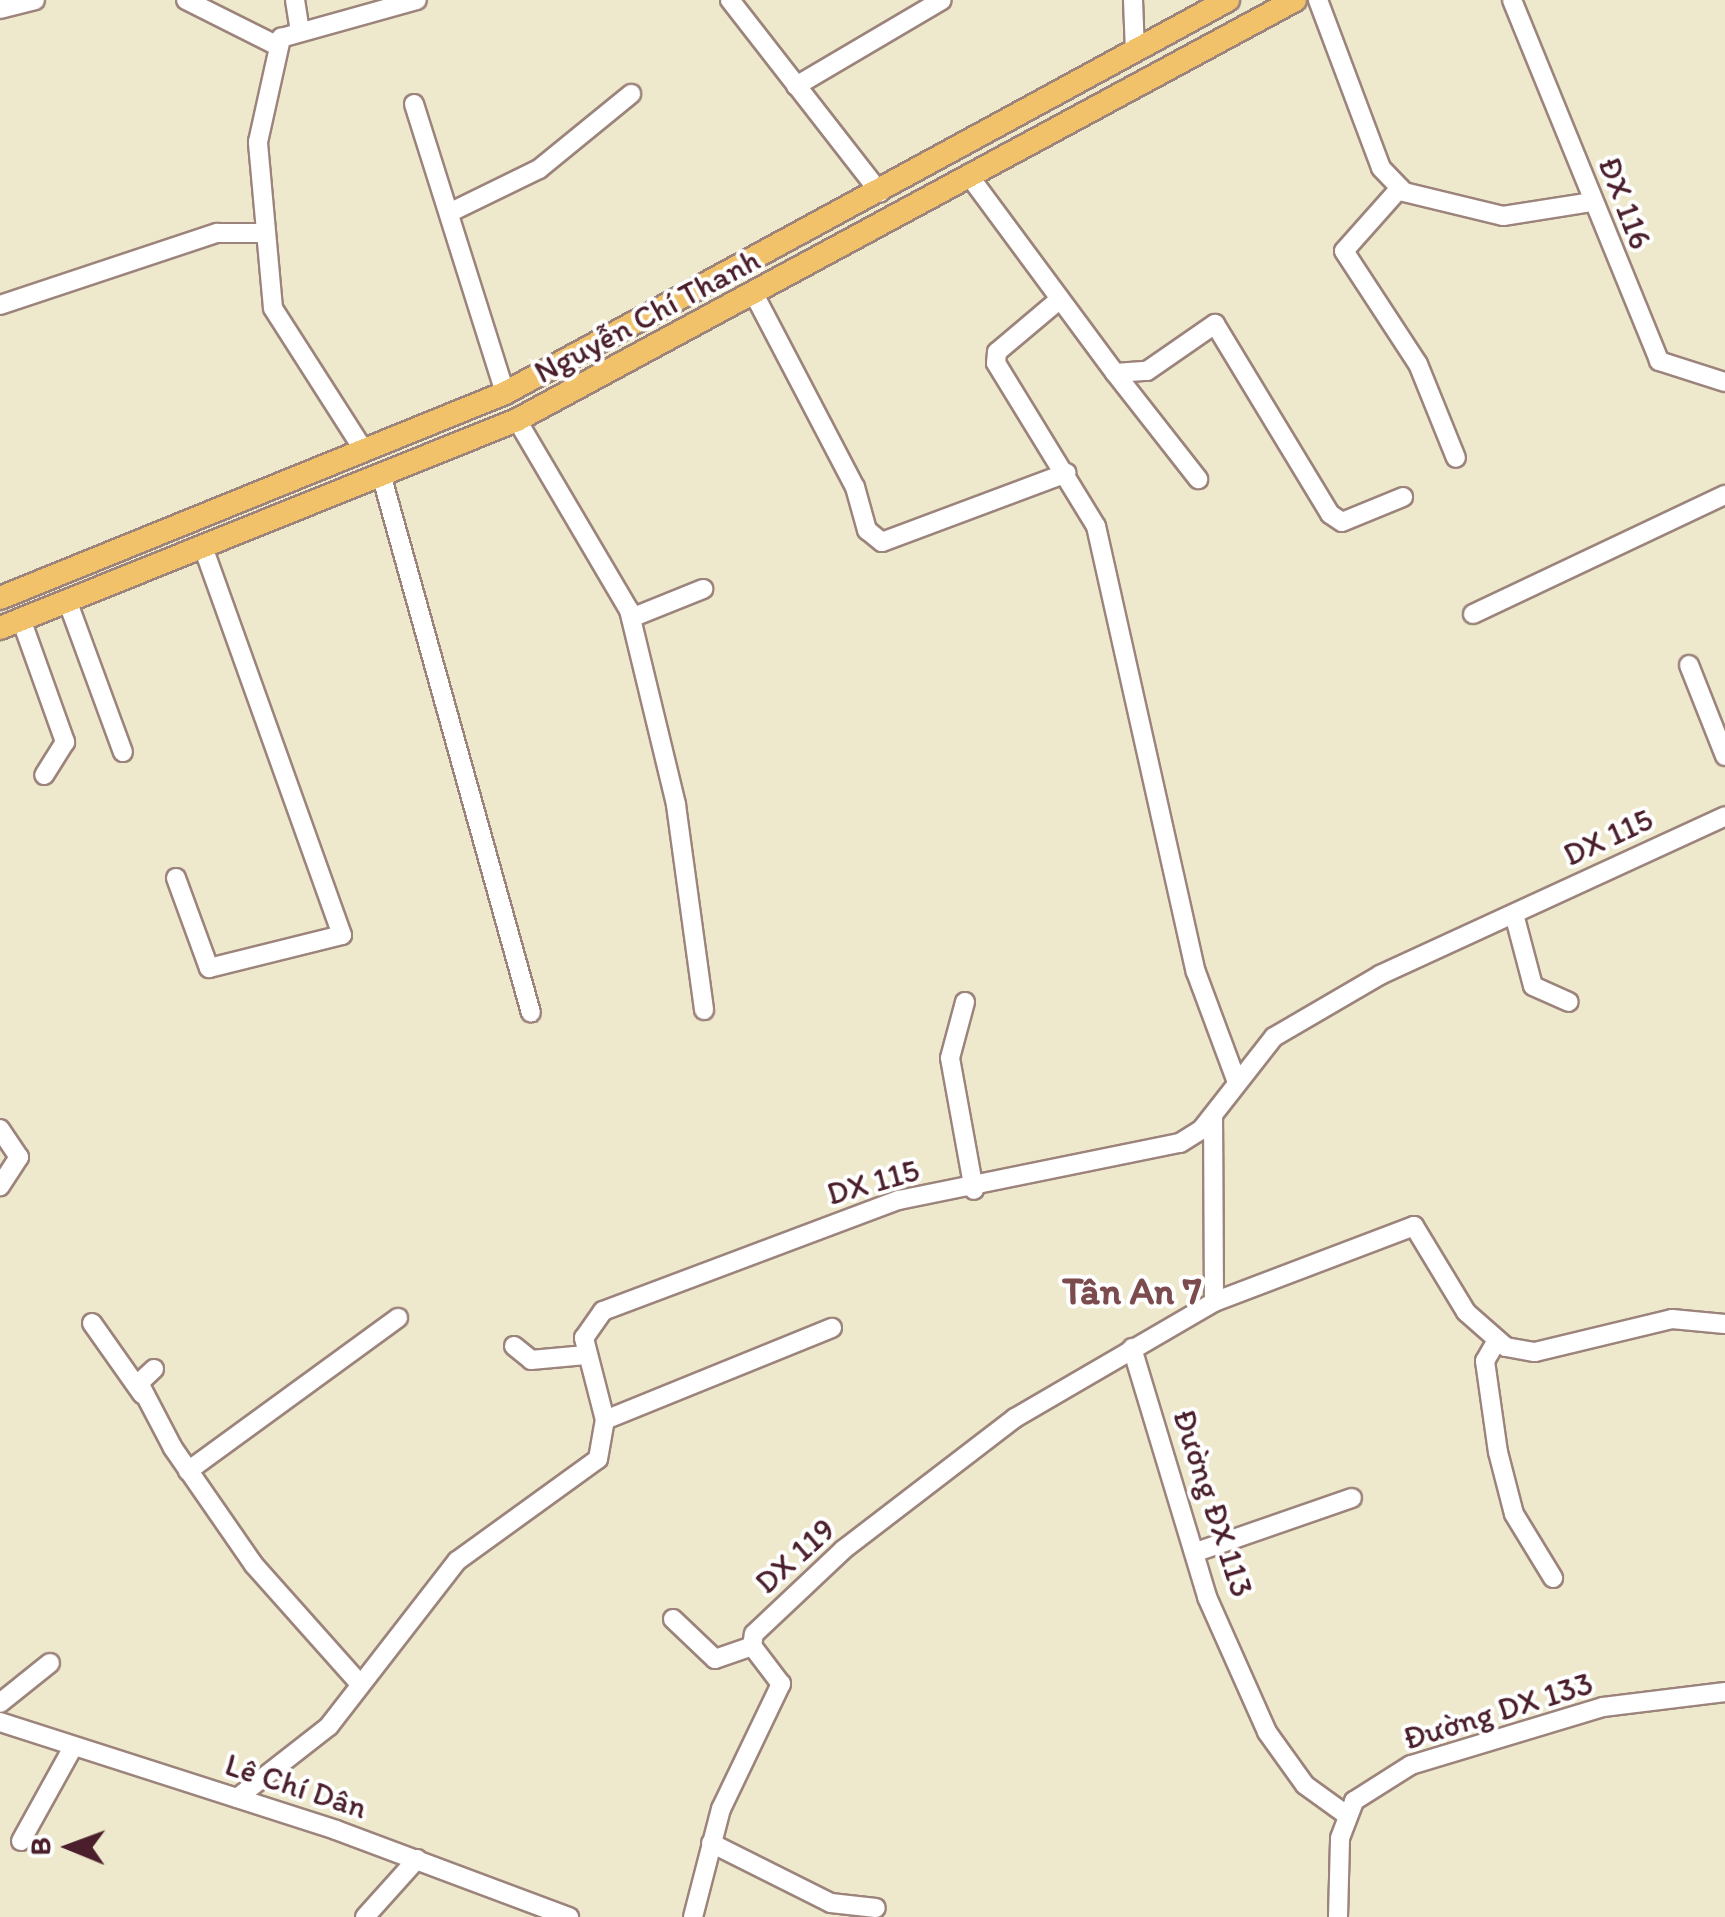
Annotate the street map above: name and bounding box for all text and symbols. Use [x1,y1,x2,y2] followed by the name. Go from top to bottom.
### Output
[1590,151,1660,255] street label: ĐX 116
[527,240,767,392] street label: Nguyễn Chí Thanh
[1557,800,1659,874] street label: DX 115
[822,1151,924,1213] street label: DX 115
[1062,1269,1202,1315] district label: Tân An 7
[1165,1404,1261,1602] street label: Đường ĐX 113
[747,1510,843,1602] street label: DX 119
[1399,1664,1597,1758] street label: Đường DX 133
[220,1745,372,1827] street label: Lê Chí Dân
[20,1797,120,1897] north arrow
[23,1837,57,1856] text: B

